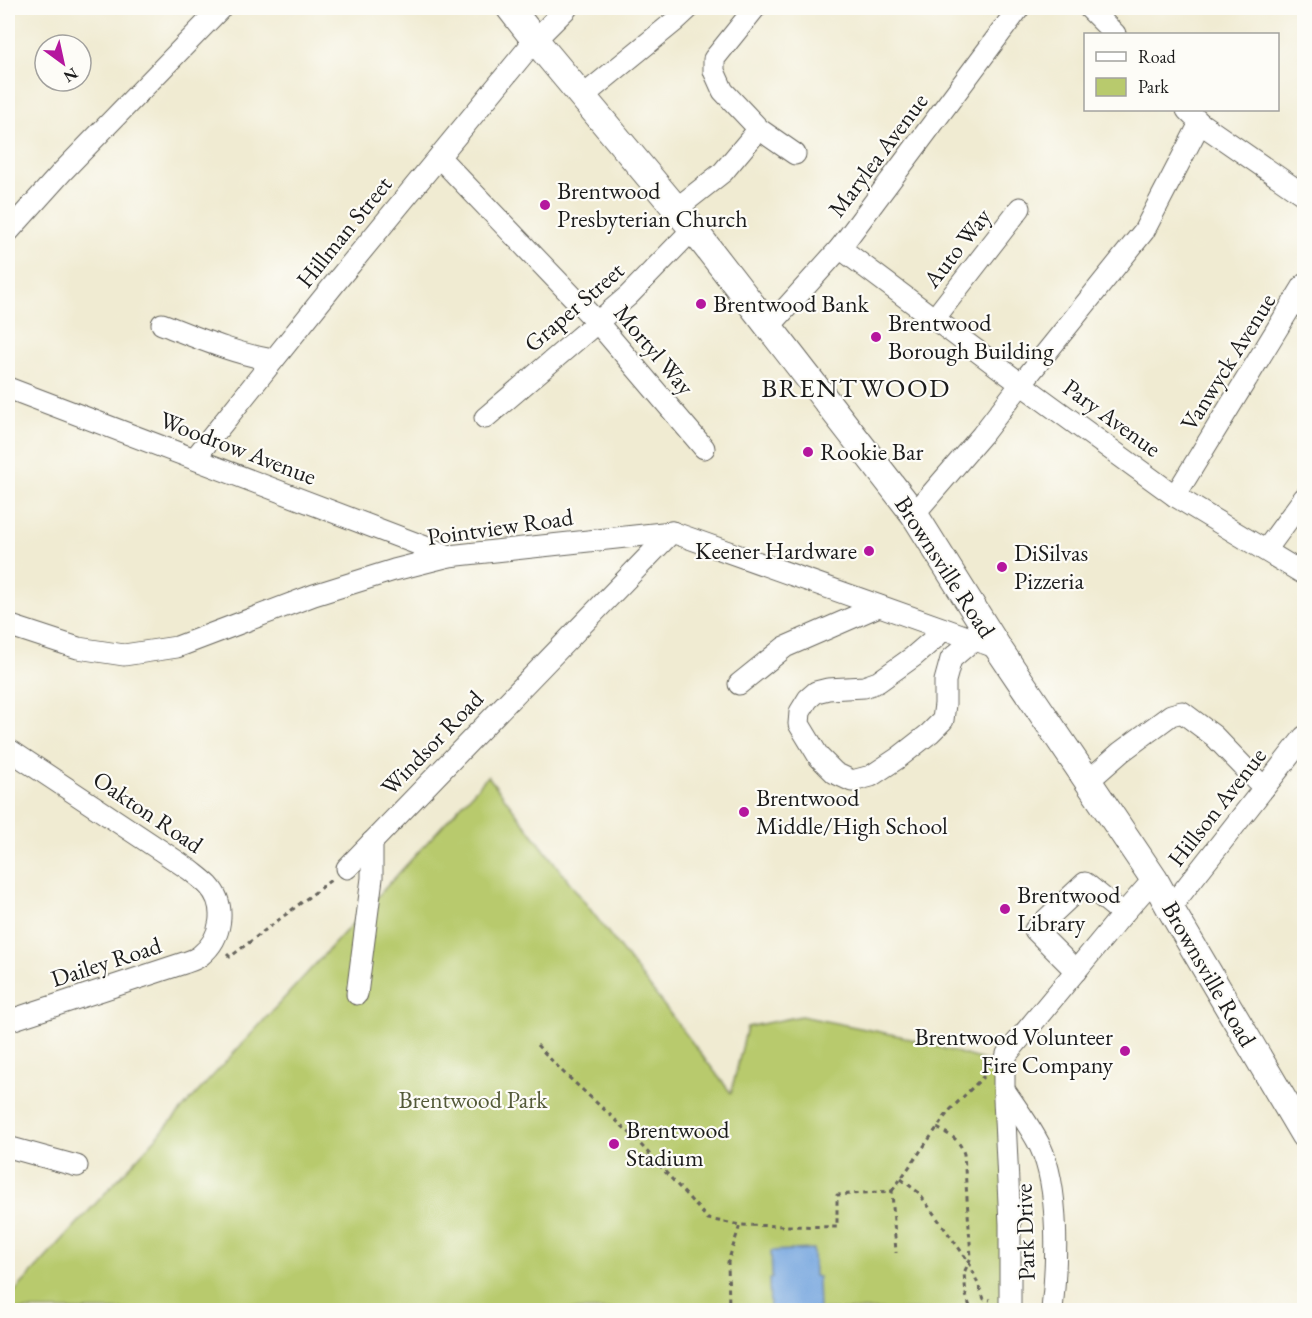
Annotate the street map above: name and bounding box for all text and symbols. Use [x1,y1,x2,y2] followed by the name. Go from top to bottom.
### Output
[33,33,93,93] north arrow
[1084,33,1279,111] legend
[1138,45,1177,68] text: Road
[60,63,82,88] text: N
[1138,75,1169,98] text: Park
[821,86,934,223] street label: Marylea Avenue
[289,169,399,294] street label: Hillman Street
[557,175,748,234] place label: Brentwood Presbyterian Church
[538,198,552,212] marker: Brentwood Presbyterian Church
[915,201,998,295] street label: Auto Way
[517,254,630,358] street label: Graper Street
[1173,287,1282,436] street label: Vanwyck Avenue
[713,288,870,319] place label: Brentwood Bank
[694,297,708,311] marker: Brentwood Bank
[607,298,702,402] street label: Mortyl Way
[888,307,1054,366] place label: Brentwood Borough Building
[869,330,883,344] marker: Brentwood Borough Building
[761,370,951,405] district label: BRENTWOOD
[1057,372,1167,464] street label: Pary Avenue
[156,403,321,492] street label: Woodrow Avenue
[820,436,924,467] place label: Rookie Bar
[801,445,815,459] marker: Rookie Bar
[888,490,1003,644] street label: Brownsville Road
[425,501,576,552] street label: Pointview Road
[695,535,857,566] place label: Keener Hardware
[1014,537,1088,596] place label: DiSilvas Pizzeria
[862,544,876,558] marker: Keener Hardware
[995,560,1009,574] marker: DiSilvas Pizzeria
[374,683,490,802] street label: Windsor Road
[1160,741,1273,873] street label: Hillson Avenue
[87,763,210,860] street label: Oakton Road
[756,782,948,841] place label: Brentwood Middle/High School
[737,805,751,819] marker: Brentwood Middle/High School
[1017,879,1121,938] place label: Brentwood Library
[1155,896,1264,1053] street label: Brownsville Road
[998,902,1012,916] marker: Brentwood Library
[47,929,166,994] street label: Dailey Road
[914,1021,1113,1080] place label: Brentwood Volunteer Fire Company
[1118,1044,1132,1058] marker: Brentwood Volunteer Fire Company
[398,1084,548,1115] park label: Brentwood Park
[626,1114,730,1173] place label: Brentwood Stadium
[607,1137,621,1151] marker: Brentwood Stadium
[1007,1183,1042,1281] street label: Park Drive

